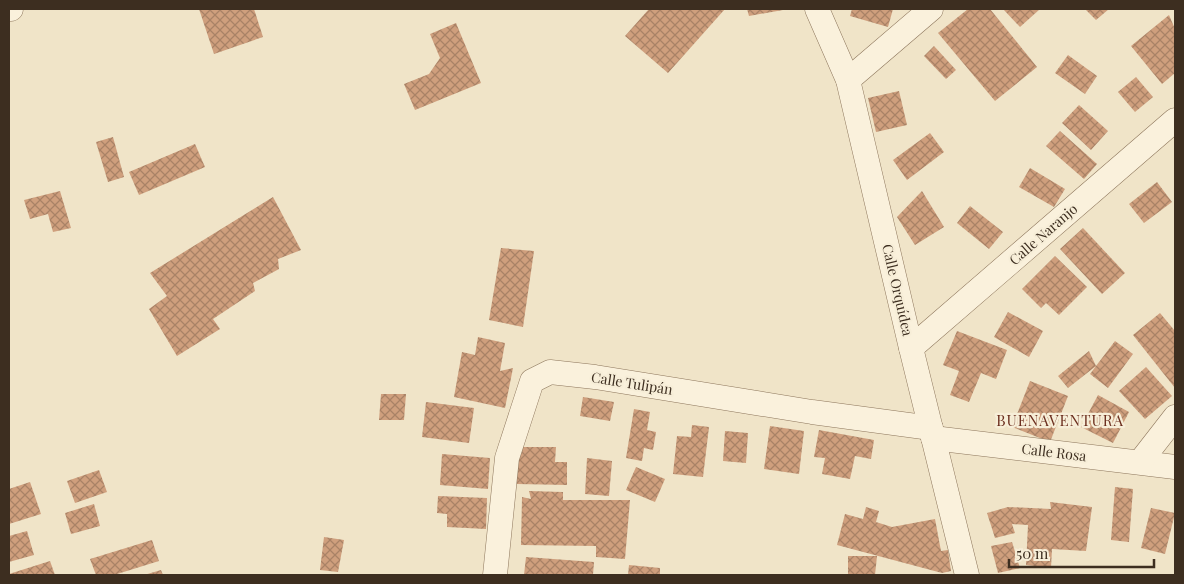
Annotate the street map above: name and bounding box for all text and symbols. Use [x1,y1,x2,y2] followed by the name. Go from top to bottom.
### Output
[1005,199,1081,269] street label: Calle Naranjo
[878,242,918,338] street label: Calle Orquídea
[590,367,675,399] street label: Calle Tulipán
[996,410,1124,430] district label: BUENAVENTURA
[1021,439,1087,465] street label: Calle Rosa
[1009,536,1154,568] scale bar
[1016,543,1049,563] text: 50 m

